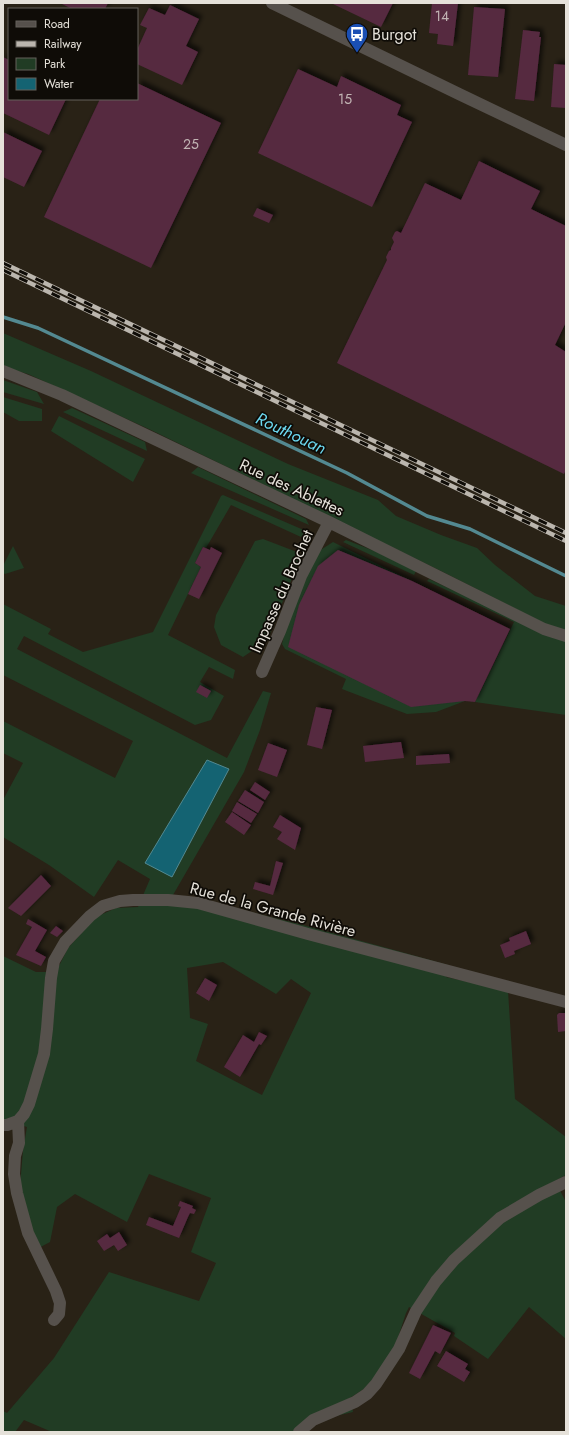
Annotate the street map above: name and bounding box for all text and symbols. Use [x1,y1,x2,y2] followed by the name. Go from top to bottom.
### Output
[435,6,449,26] house number: 14
[8,8,138,100] legend
[44,15,70,33] text: Road
[344,21,370,54] bus stop icon: Burgot
[372,23,416,46] place label: Burgot
[44,35,82,53] text: Railway
[44,55,66,73] text: Park
[44,75,75,93] text: Water
[338,89,352,109] house number: 15
[183,134,199,154] house number: 25
[252,406,330,460] water label: Routhouan
[236,453,348,522] street label: Rue des Ablettes
[244,526,319,656] street label: Impasse du Brochet
[187,876,358,943] street label: Rue de la Grande Rivière

